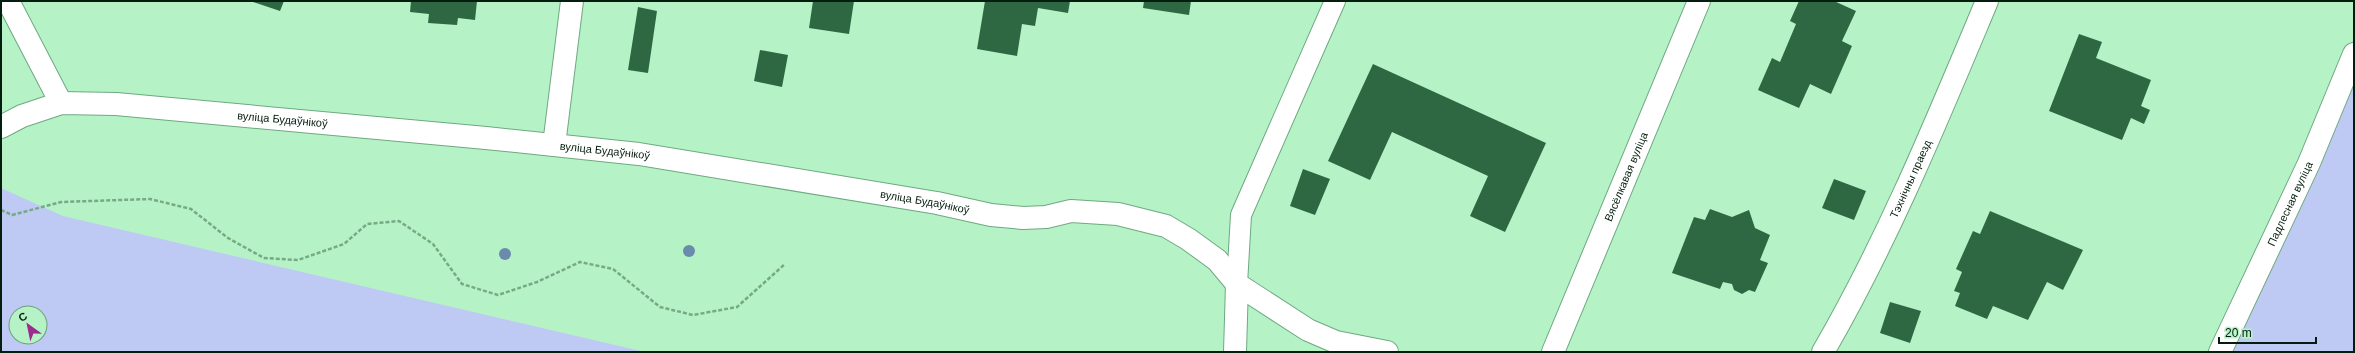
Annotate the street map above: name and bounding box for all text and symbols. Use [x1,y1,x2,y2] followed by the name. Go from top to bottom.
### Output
[237,109,329,129] street label: вуліца Будаўнікоў
[1602,129,1650,223] street label: Вясёлкавая вуліца
[1888,138,1934,220] street label: Тэхнічны праезд
[559,140,651,162] street label: вуліца Будаўнікоў
[2265,159,2315,248] street label: Падлесная вуліца
[879,188,971,216] street label: вуліца Будаўнікоў
[8,305,48,345] north arrow
[16,309,29,324] text: С
[2219,319,2316,345] scale bar
[2225,326,2252,340] text: 20 m

